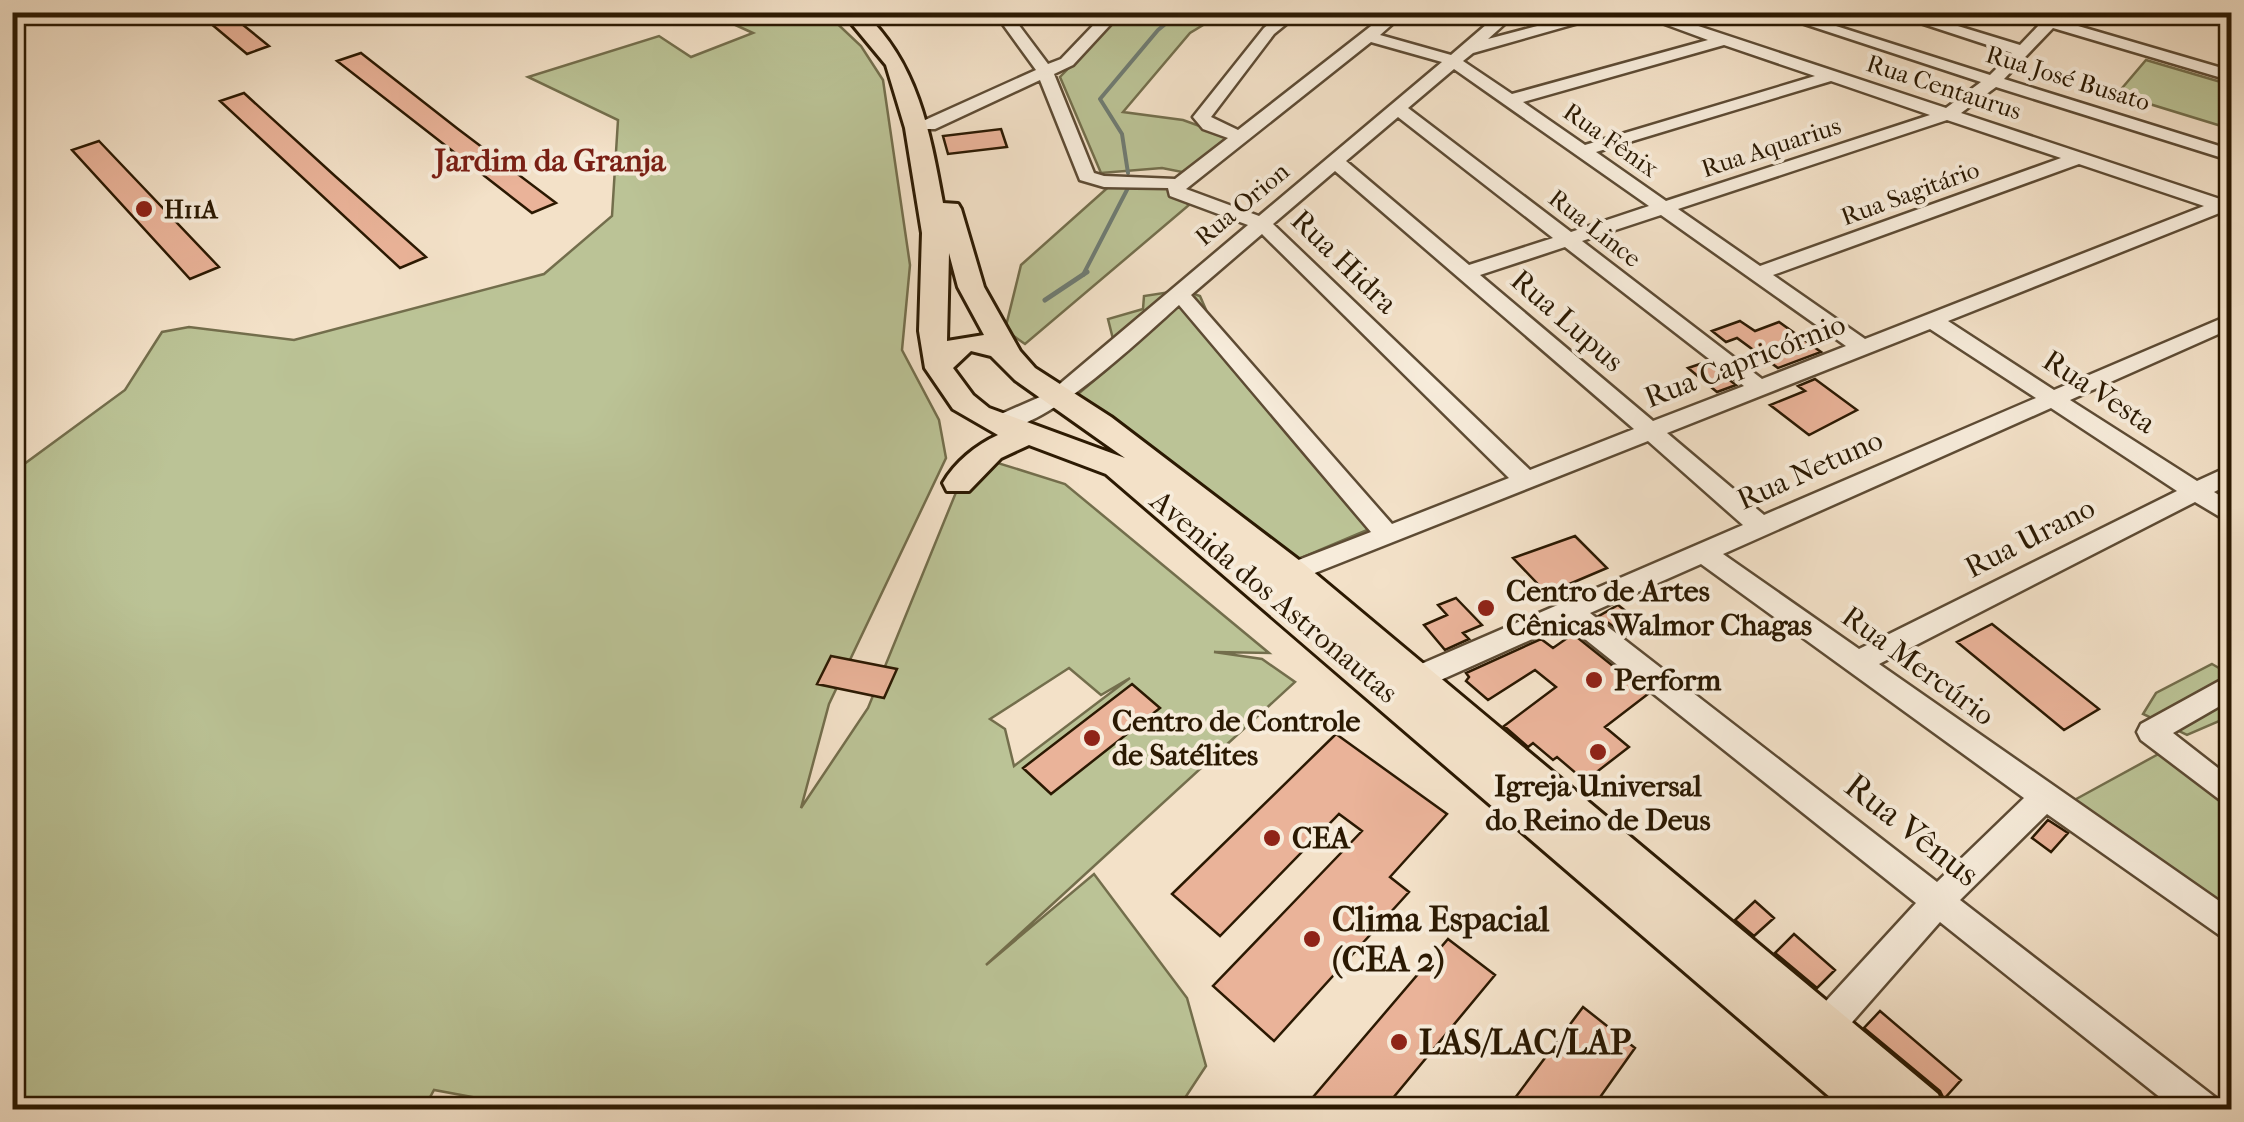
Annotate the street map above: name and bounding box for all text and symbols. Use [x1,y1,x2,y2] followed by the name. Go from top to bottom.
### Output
[1982,39,2154,117] street label: Rua José Busato
[1863,48,2025,126] street label: Rua Centaurus
[1558,97,1664,183] street label: Rua Fênix
[1698,111,1844,183] street label: Rua Aquarius
[431,142,667,179] district label: Jardim da Granja
[1837,155,1983,231] street label: Rua Sagitário
[1189,156,1295,252] street label: Rua Orion
[1543,183,1647,273] street label: Rua Lince
[164,195,219,224] place label: H11A
[133,198,155,220] marker: H11A
[1284,203,1405,322] street label: Rua Hidra
[1504,263,1630,379] street label: Rua Lupus
[1640,307,1850,415] street label: Rua Capricórnio
[2036,343,2163,442] street label: Rua Vesta
[1732,422,1888,518] street label: Rua Netuno
[1142,483,1405,711] street label: Avenida dos Astronautas
[1959,490,2101,586] street label: Rua Urano
[1506,574,1812,643] place label: Centro de Artes Cênicas Walmor Chagas
[1475,597,1497,619] marker: Centro de Artes Cênicas Walmor Chagas
[1835,599,2001,733] street label: Rua Mercúrio
[1614,663,1722,698] place label: Perform
[1583,669,1605,691] marker: Perform
[1112,704,1360,773] place label: Centro de Controle de Satélites
[1081,727,1103,749] marker: Centro de Controle de Satélites
[1587,741,1609,763] marker: Igreja Universal do Reino de Deus
[1837,765,1987,895] street label: Rua Vênus
[1485,769,1711,838] place label: Igreja Universal do Reino de Deus
[1292,821,1352,856] place label: CEA
[1261,827,1283,849] marker: CEA
[1332,899,1550,980] place label: Clima Espacial (CEA 2)
[1301,928,1323,950] marker: Clima Espacial (CEA 2)
[1419,1022,1631,1063] place label: LAS/LAC/LAP
[1388,1031,1410,1053] marker: LAS/LAC/LAP

